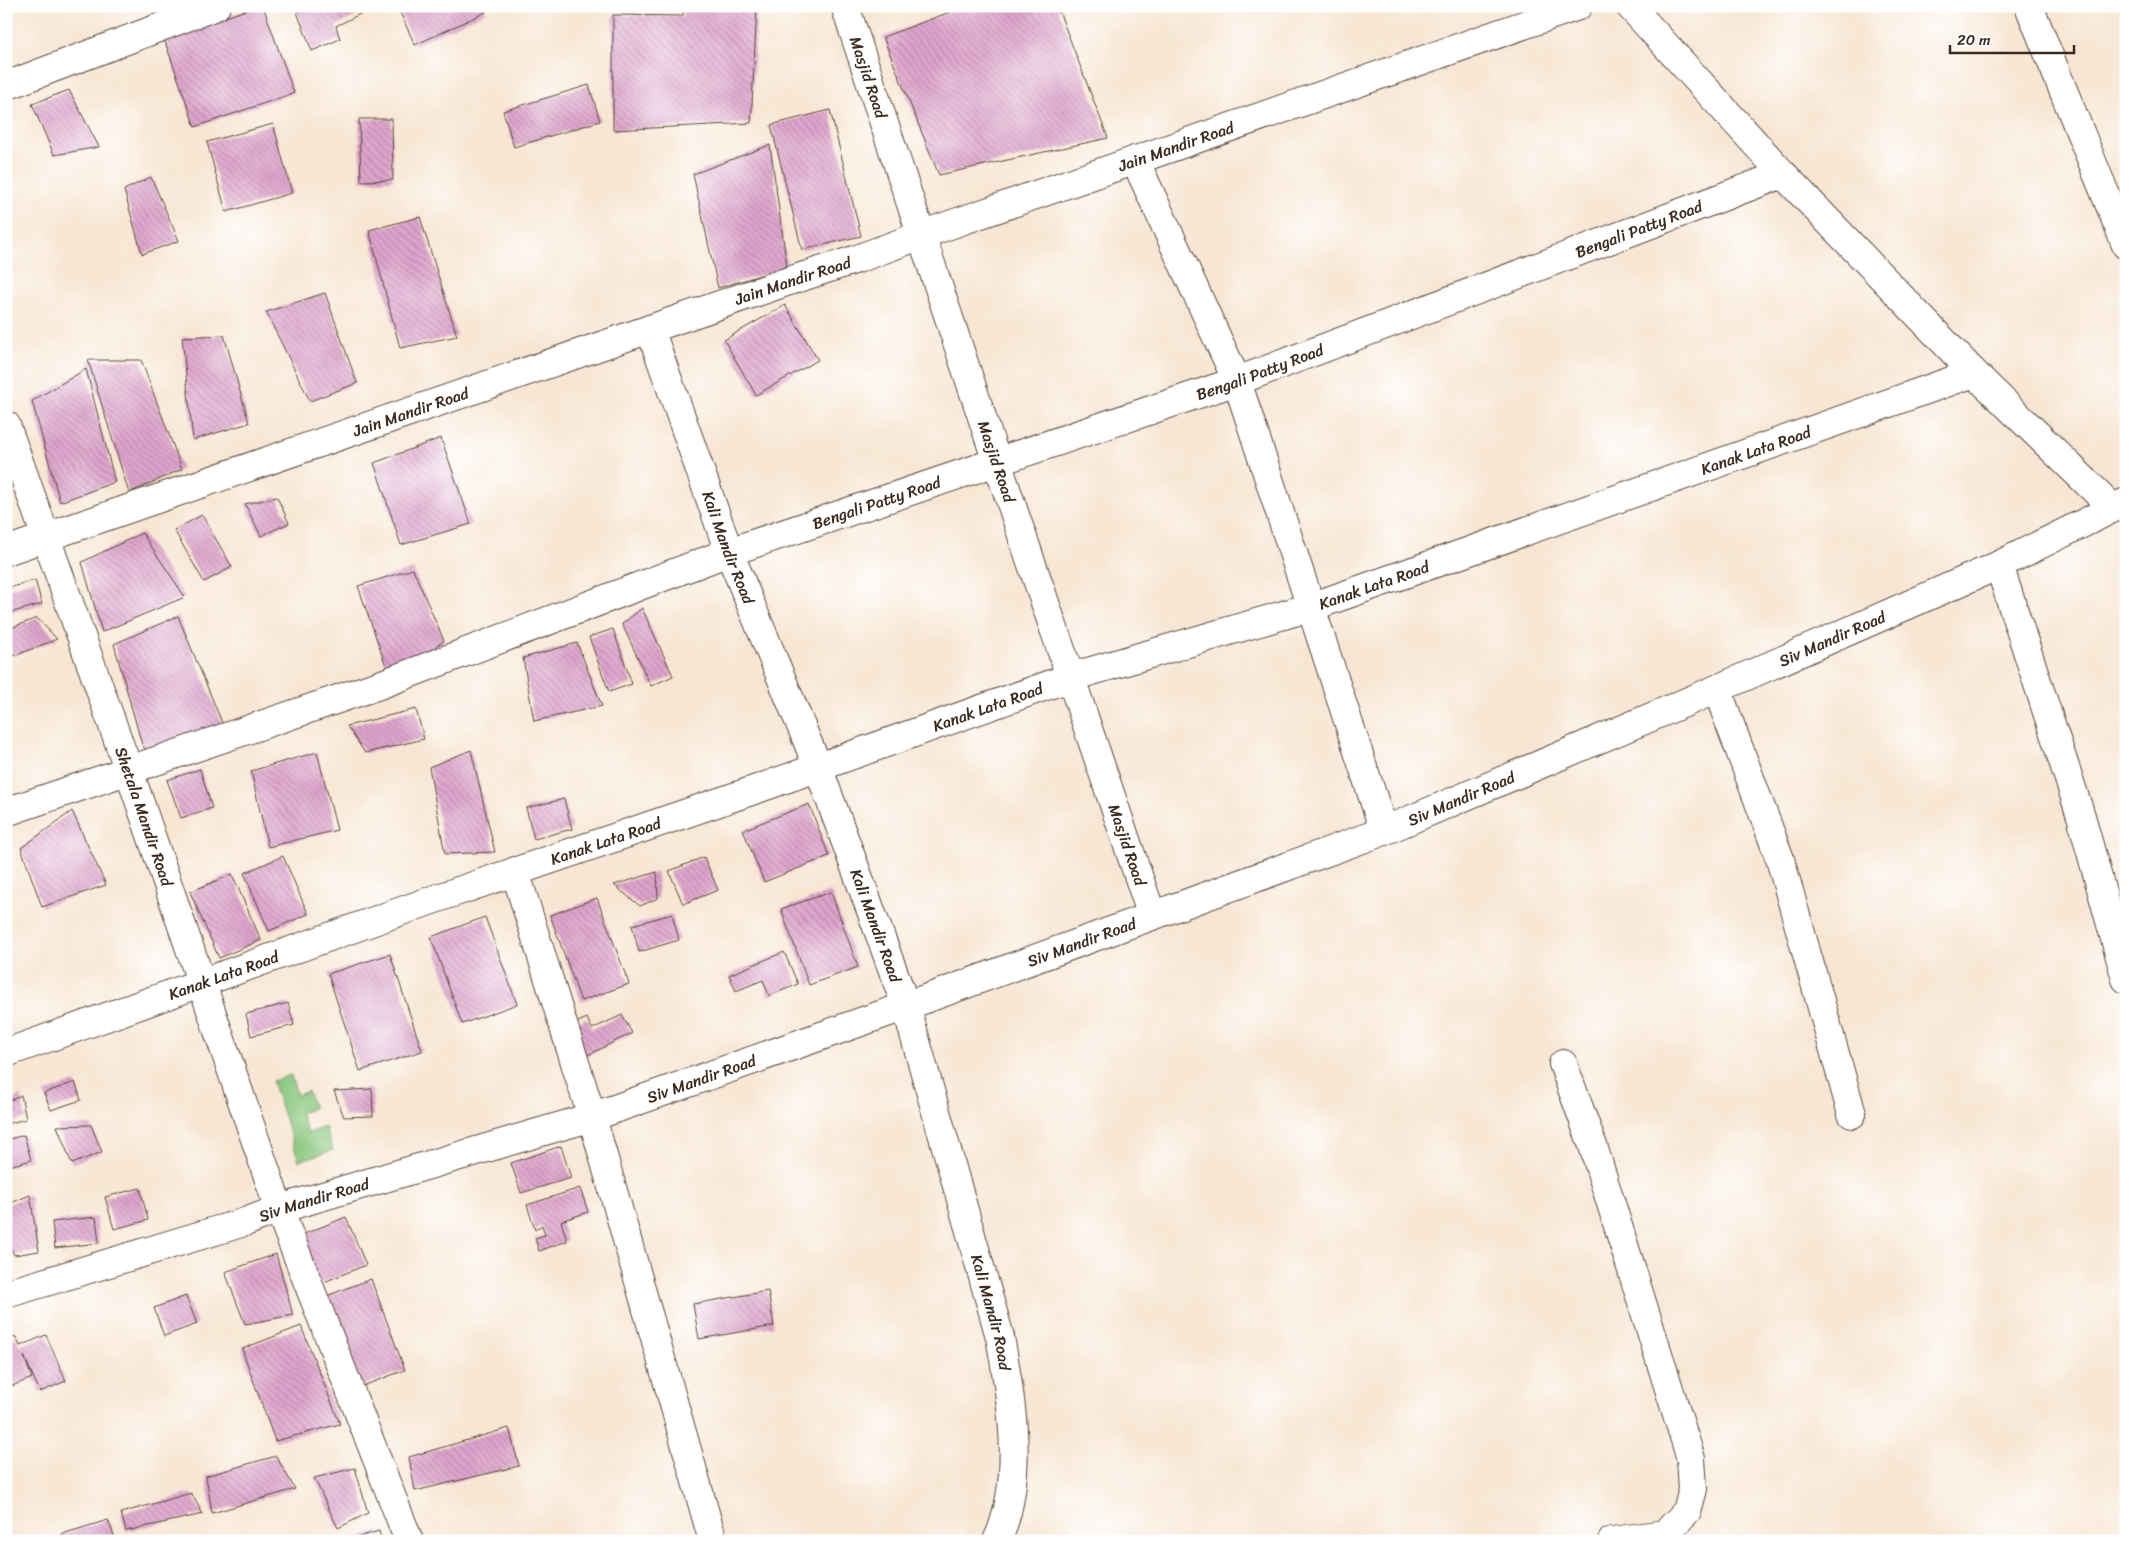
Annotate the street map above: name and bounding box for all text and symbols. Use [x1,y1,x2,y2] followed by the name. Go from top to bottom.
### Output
[1950,22,2073,54] scale bar
[1957,27,1991,53] text: 20 m
[842,32,896,123] street label: Masjid Road
[1113,112,1239,180] street label: Jain Mandir Road
[1571,191,1708,266] street label: Bengali Patty Road
[730,247,856,314] street label: Jain Mandir Road
[1192,334,1329,408] street label: Bengali Patty Road
[348,378,474,445] street label: Jain Mandir Road
[970,417,1025,508] street label: Masjid Road
[1696,417,1816,483] street label: Kanak Lata Road
[808,467,946,538] street label: Bengali Patty Road
[694,487,764,610] street label: Kali Mandir Road
[1315,551,1434,618] street label: Kanak Lata Road
[1774,601,1892,675] street label: Siv Mandir Road
[928,673,1048,740] street label: Kanak Lata Road
[107,742,182,891] street label: Shetala Mandir Road
[1403,762,1521,834] street label: Siv Mandir Road
[1100,800,1156,891] street label: Masjid Road
[546,808,666,873] street label: Kanak Lata Road
[842,864,911,988] street label: Kali Mandir Road
[1023,908,1141,975] street label: Siv Mandir Road
[164,941,284,1008] street label: Kanak Lata Road
[642,1045,761,1111] street label: Siv Mandir Road
[254,1168,374,1230] street label: Siv Mandir Road
[963,1251,1020,1374] street label: Kali Mandir Road

